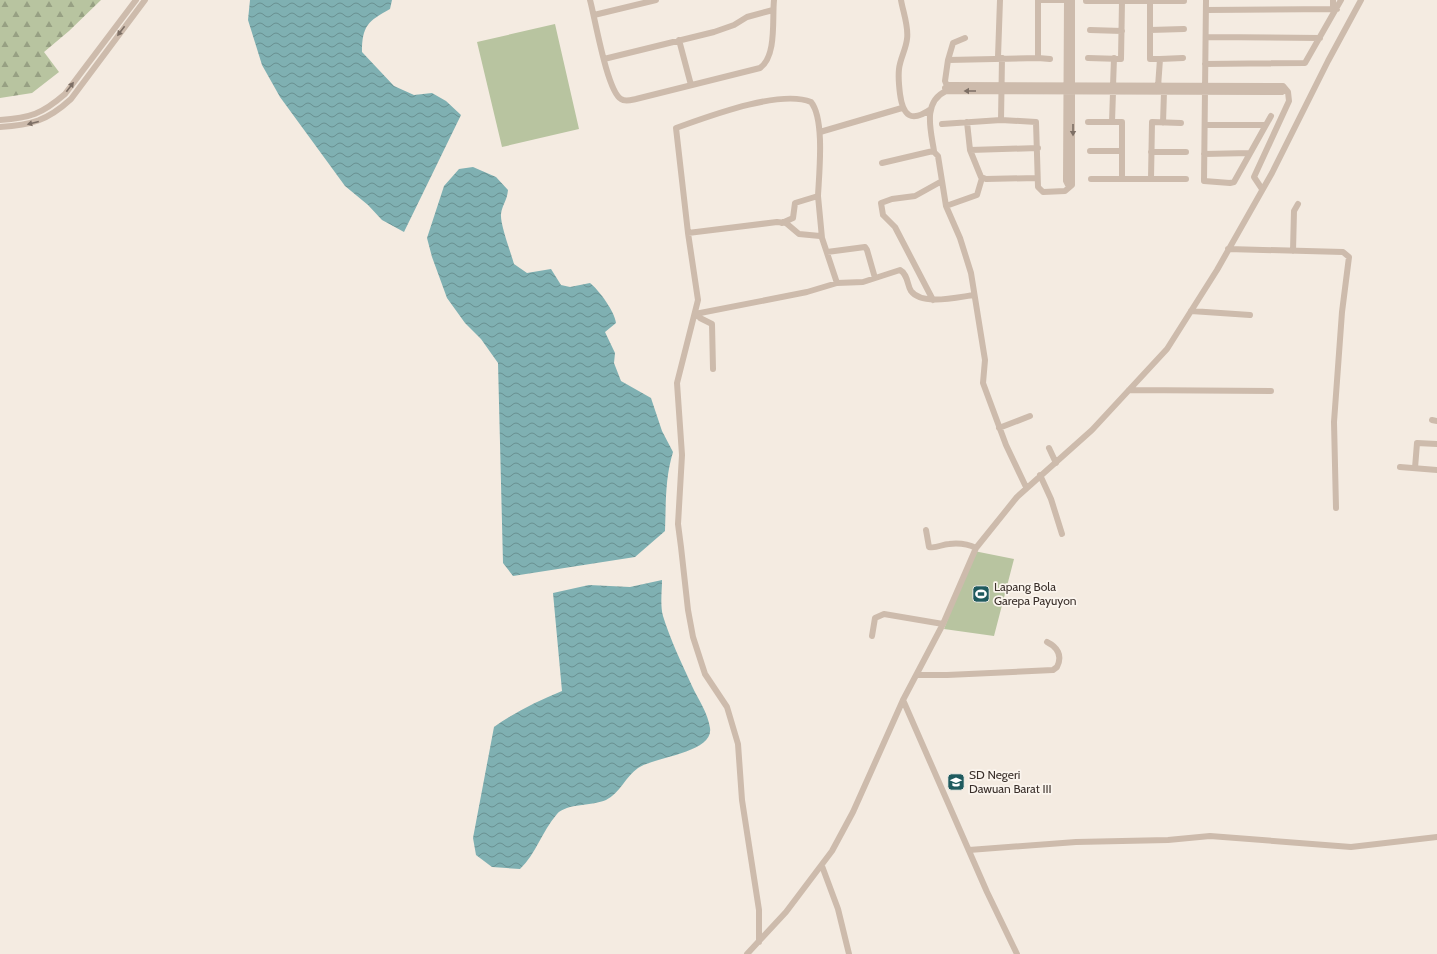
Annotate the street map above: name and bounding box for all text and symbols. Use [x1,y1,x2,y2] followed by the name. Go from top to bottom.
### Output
[117,26,126,37] one-way arrow
[66,82,74,92] one-way arrow
[963,88,976,94] one-way arrow
[27,120,39,126] one-way arrow
[1070,124,1076,137] one-way arrow
[994,579,1077,608] place label: Lapang Bola Garepa Payuyon
[971,584,991,604] sports icon: Lapang Bola Garepa Payuyon
[969,767,1052,796] place label: SD Negeri Dawuan Barat III
[946,772,966,792] school or university icon: SD Negeri Dawuan Barat III

